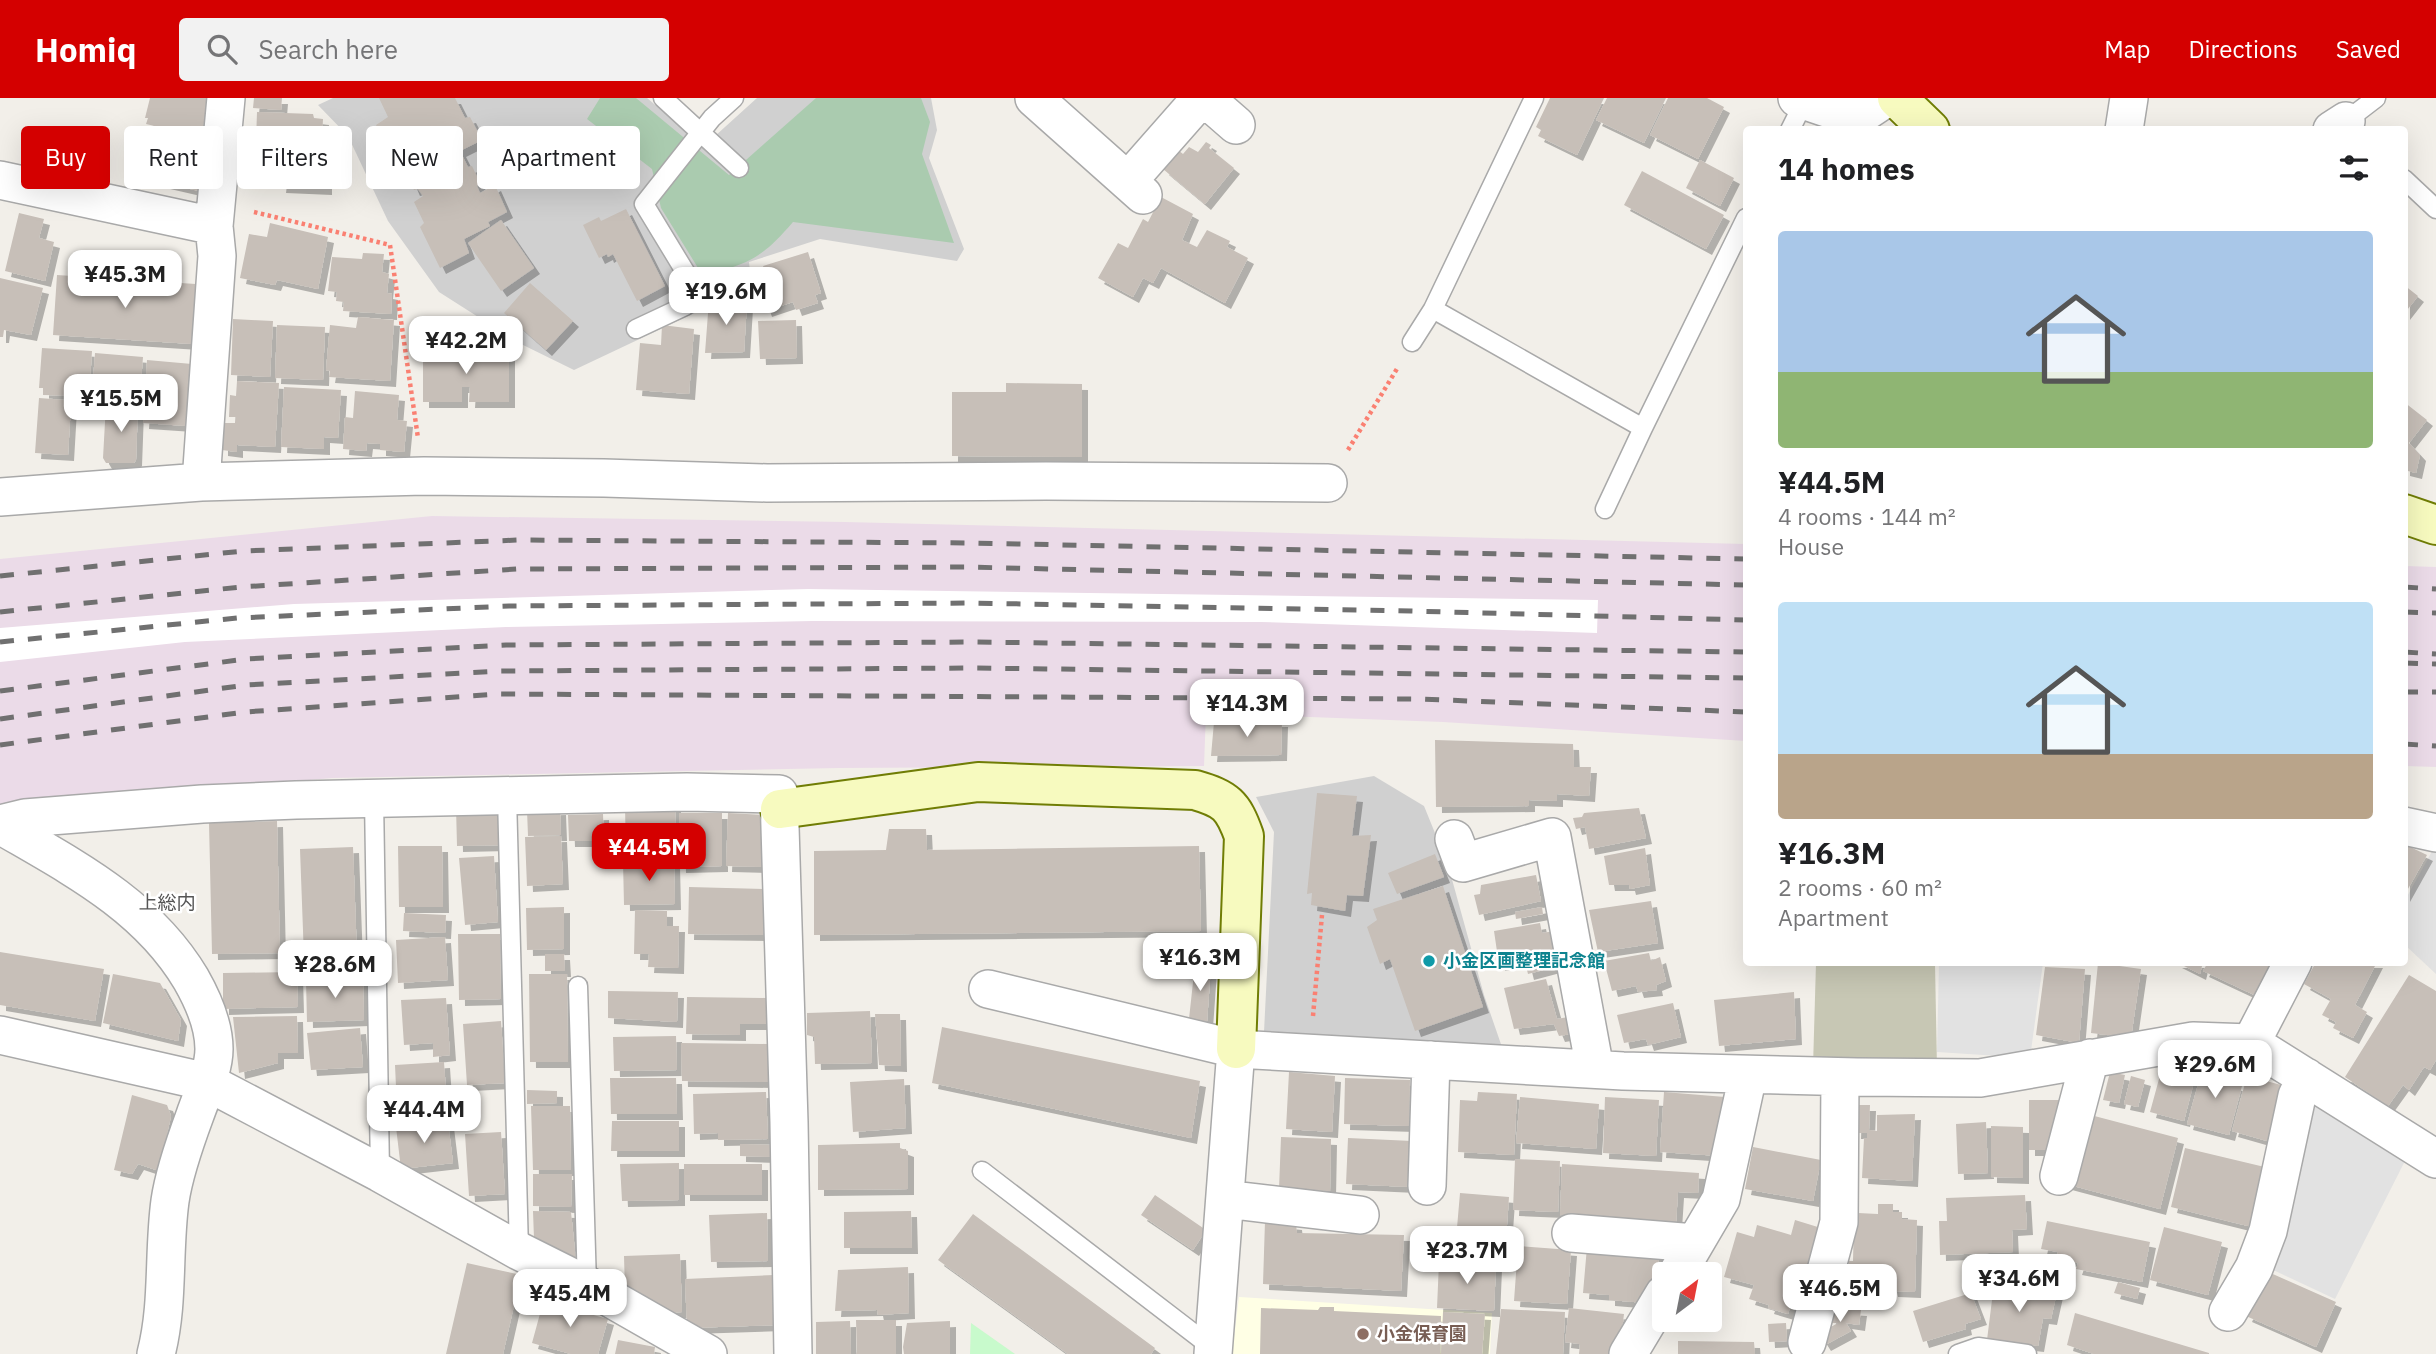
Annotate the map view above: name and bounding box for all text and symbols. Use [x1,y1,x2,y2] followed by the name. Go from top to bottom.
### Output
[179,18,669,81] search box
[35,28,137,71] text: Homiq
[203,30,241,68] icon: search
[259,32,398,66] text: Search here
[2104,33,2150,65] text: Map
[2188,33,2298,65] text: Directions
[2336,33,2401,65] text: Saved
[21,126,110,189] chip: Buy
[124,126,223,189] chip: Rent
[237,126,352,189] chip: Filters
[366,126,463,189] chip: New
[477,126,640,189] chip: Apartment
[1778,149,1915,188] text: 14 homes
[2335,149,2373,187] icon: filters
[68,250,182,310] pin: ¥45.3M
[84,258,166,288] text: ¥45.3M
[669,268,783,327] pin: ¥19.6M
[685,275,767,305] text: ¥19.6M
[2013,276,2139,402] icon: home
[409,316,523,376] pin: ¥42.2M
[425,324,507,354] text: ¥42.2M
[64,374,178,434] pin: ¥15.5M
[80,382,162,412] text: ¥15.5M
[1778,462,1885,501] text: ¥44.5M
[1778,501,1956,531] text: 4 rooms · 144 m²
[1778,531,1844,561] text: House
[2013,647,2139,773] icon: home
[1190,680,1304,739] pin: ¥14.3M
[1206,687,1288,717] text: ¥14.3M
[592,824,706,883] pin: ¥44.5M
[608,831,690,861] text: ¥44.5M
[1778,833,1885,872] text: ¥16.3M
[1778,872,1942,902] text: 2 rooms · 60 m²
[138,890,196,914] district label: 上総内
[1778,902,1889,932] text: Apartment
[1143,934,1257,993] pin: ¥16.3M
[278,940,392,1000] pin: ¥28.6M
[1159,941,1241,971] text: ¥16.3M
[294,948,376,978] text: ¥28.6M
[1443,949,1605,972] place label: 小金区画整理記念館
[1421,953,1437,969] marker: 小金区画整理記念館
[2158,1040,2272,1100] pin: ¥29.6M
[2174,1048,2256,1078] text: ¥29.6M
[367,1086,481,1145] pin: ¥44.4M
[383,1093,465,1123] text: ¥44.4M
[1410,1226,1524,1286] pin: ¥23.7M
[1426,1234,1508,1264] text: ¥23.7M
[1962,1254,2076,1314] pin: ¥34.6M
[1652,1262,1722,1332] north arrow
[1652,1262,1722,1332] map controls
[1978,1262,2060,1292] text: ¥34.6M
[1783,1264,1897,1324] pin: ¥46.5M
[513,1270,627,1329] pin: ¥45.4M
[1799,1272,1881,1302] text: ¥46.5M
[529,1277,611,1307] text: ¥45.4M
[1377,1322,1467,1345] place label: 小金保育園
[1355,1326,1371,1342] marker: 小金保育園

